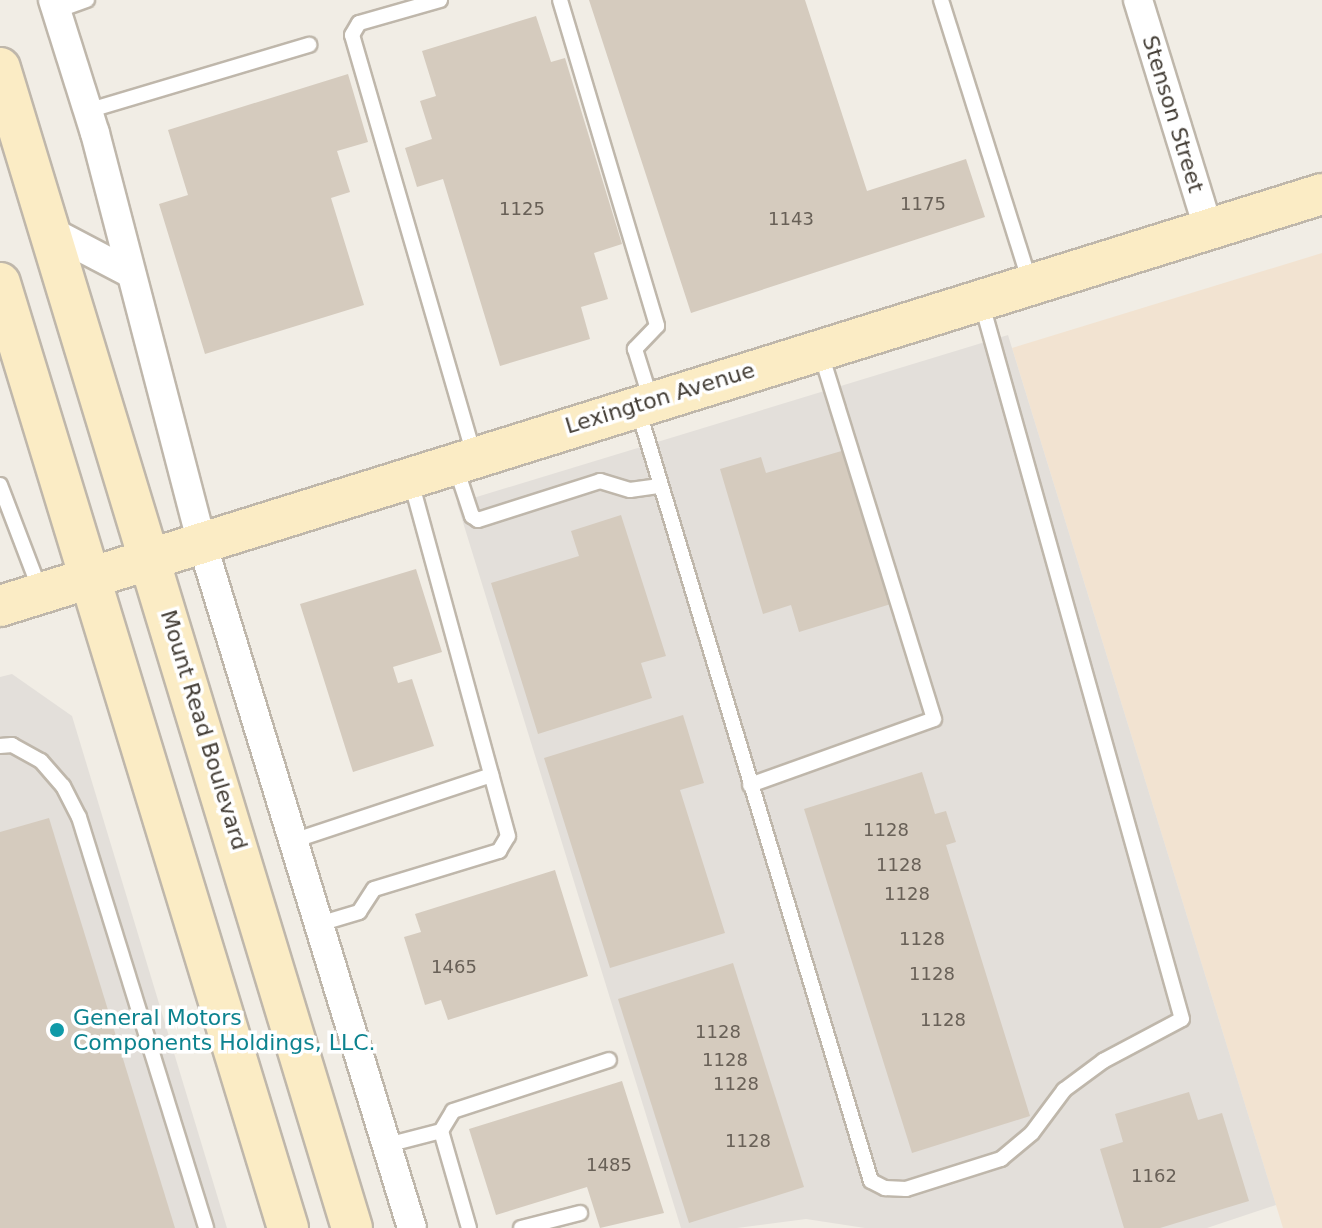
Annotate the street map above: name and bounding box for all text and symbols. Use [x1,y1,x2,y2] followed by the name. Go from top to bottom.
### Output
[1137,32,1209,196] street label: Stenson Street
[900,193,946,215] house number: 1175
[499,198,545,220] house number: 1125
[768,208,814,230] house number: 1143
[562,357,758,439] street label: Lexington Avenue
[155,607,253,853] street label: Mount Read Boulevard
[863,819,909,841] house number: 1128
[876,854,922,876] house number: 1128
[884,883,930,905] house number: 1128
[899,928,945,950] house number: 1128
[431,956,477,978] house number: 1465
[909,963,955,985] house number: 1128
[73,1004,376,1056] place label: General Motors Components Holdings, LLC.
[920,1009,966,1031] house number: 1128
[48,1021,66,1039] marker: General Motors Components Holdings, LLC.
[695,1021,741,1043] house number: 1128
[702,1049,748,1071] house number: 1128
[713,1073,759,1095] house number: 1128
[725,1130,771,1152] house number: 1128
[586,1154,632,1176] house number: 1485
[1131,1165,1177,1187] house number: 1162

